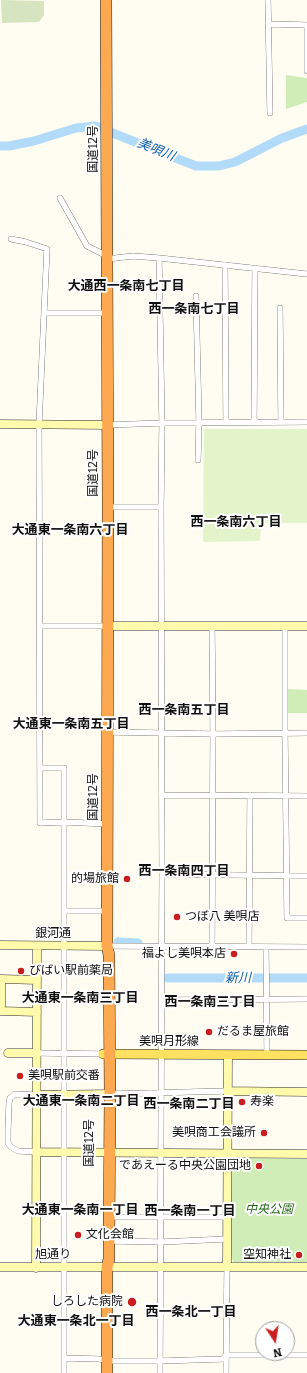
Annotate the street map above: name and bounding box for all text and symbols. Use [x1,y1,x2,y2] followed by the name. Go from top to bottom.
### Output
[87,125,101,173] street label: 国道12号
[135,135,177,165] water label: 美唄川
[68,278,184,294] district label: 大通西一条南七丁目
[149,301,239,317] district label: 西一条南七丁目
[87,449,101,497] street label: 国道12号
[191,514,281,530] district label: 西一条南六丁目
[12,522,128,538] district label: 大通東一条南六丁目
[139,702,229,718] district label: 西一条南五丁目
[13,716,129,732] district label: 大通東一条南五丁目
[87,773,101,821] street label: 国道12号
[139,863,229,879] district label: 西一条南四丁目
[71,872,119,886] place label: 的場旅館
[122,874,132,884] marker: 的場旅館
[185,910,259,924] place label: つぼ八 美唄店
[172,912,182,922] marker: つぼ八 美唄店
[35,927,71,941] street label: 銀河通
[142,947,226,961] place label: 福よし美唄本店
[229,949,239,959] marker: 福よし美唄本店
[29,964,113,978] place label: びばい駅前薬局
[16,966,26,976] marker: びばい駅前薬局
[225,970,251,986] water label: 新川
[22,990,138,1006] district label: 大通東一条南三丁目
[165,994,255,1010] district label: 西一条南三丁目
[217,1025,289,1039] place label: だるま屋旅館
[204,1027,214,1037] marker: だるま屋旅館
[139,1035,199,1049] street label: 美唄月形線
[28,1069,100,1083] place label: 美唄駅前交番
[15,1071,25,1081] marker: 美唄駅前交番
[23,1093,139,1109] district label: 大通東一条南二丁目
[250,1095,274,1109] place label: 寿楽
[144,1096,234,1112] district label: 西一条南二丁目
[237,1097,247,1107] marker: 寿楽
[83,1119,97,1167] street label: 国道12号
[172,1126,256,1140] place label: 美唄商工会議所
[259,1128,269,1138] marker: 美唄商工会議所
[119,1159,251,1173] place label: であえーる中央公園団地
[254,1161,264,1171] marker: であえーる中央公園団地
[22,1202,138,1218] district label: 大通東一条南一丁目
[145,1203,235,1219] district label: 西一条南一丁目
[245,1203,293,1217] park label: 中央公園
[86,1228,134,1242] place label: 文化会館
[73,1230,83,1240] marker: 文化会館
[35,1248,71,1262] street label: 旭通り
[243,1248,291,1262] place label: 空知神社
[294,1250,304,1260] marker: 空知神社
[51,1295,123,1309] place label: しろした病院
[126,1296,138,1308] marker: しろした病院
[146,1304,236,1320] district label: 西一条北一丁目
[18,1313,134,1329] district label: 大通東一条北一丁目
[255,1321,295,1361] north arrow
[272,1345,283,1359] text: N

